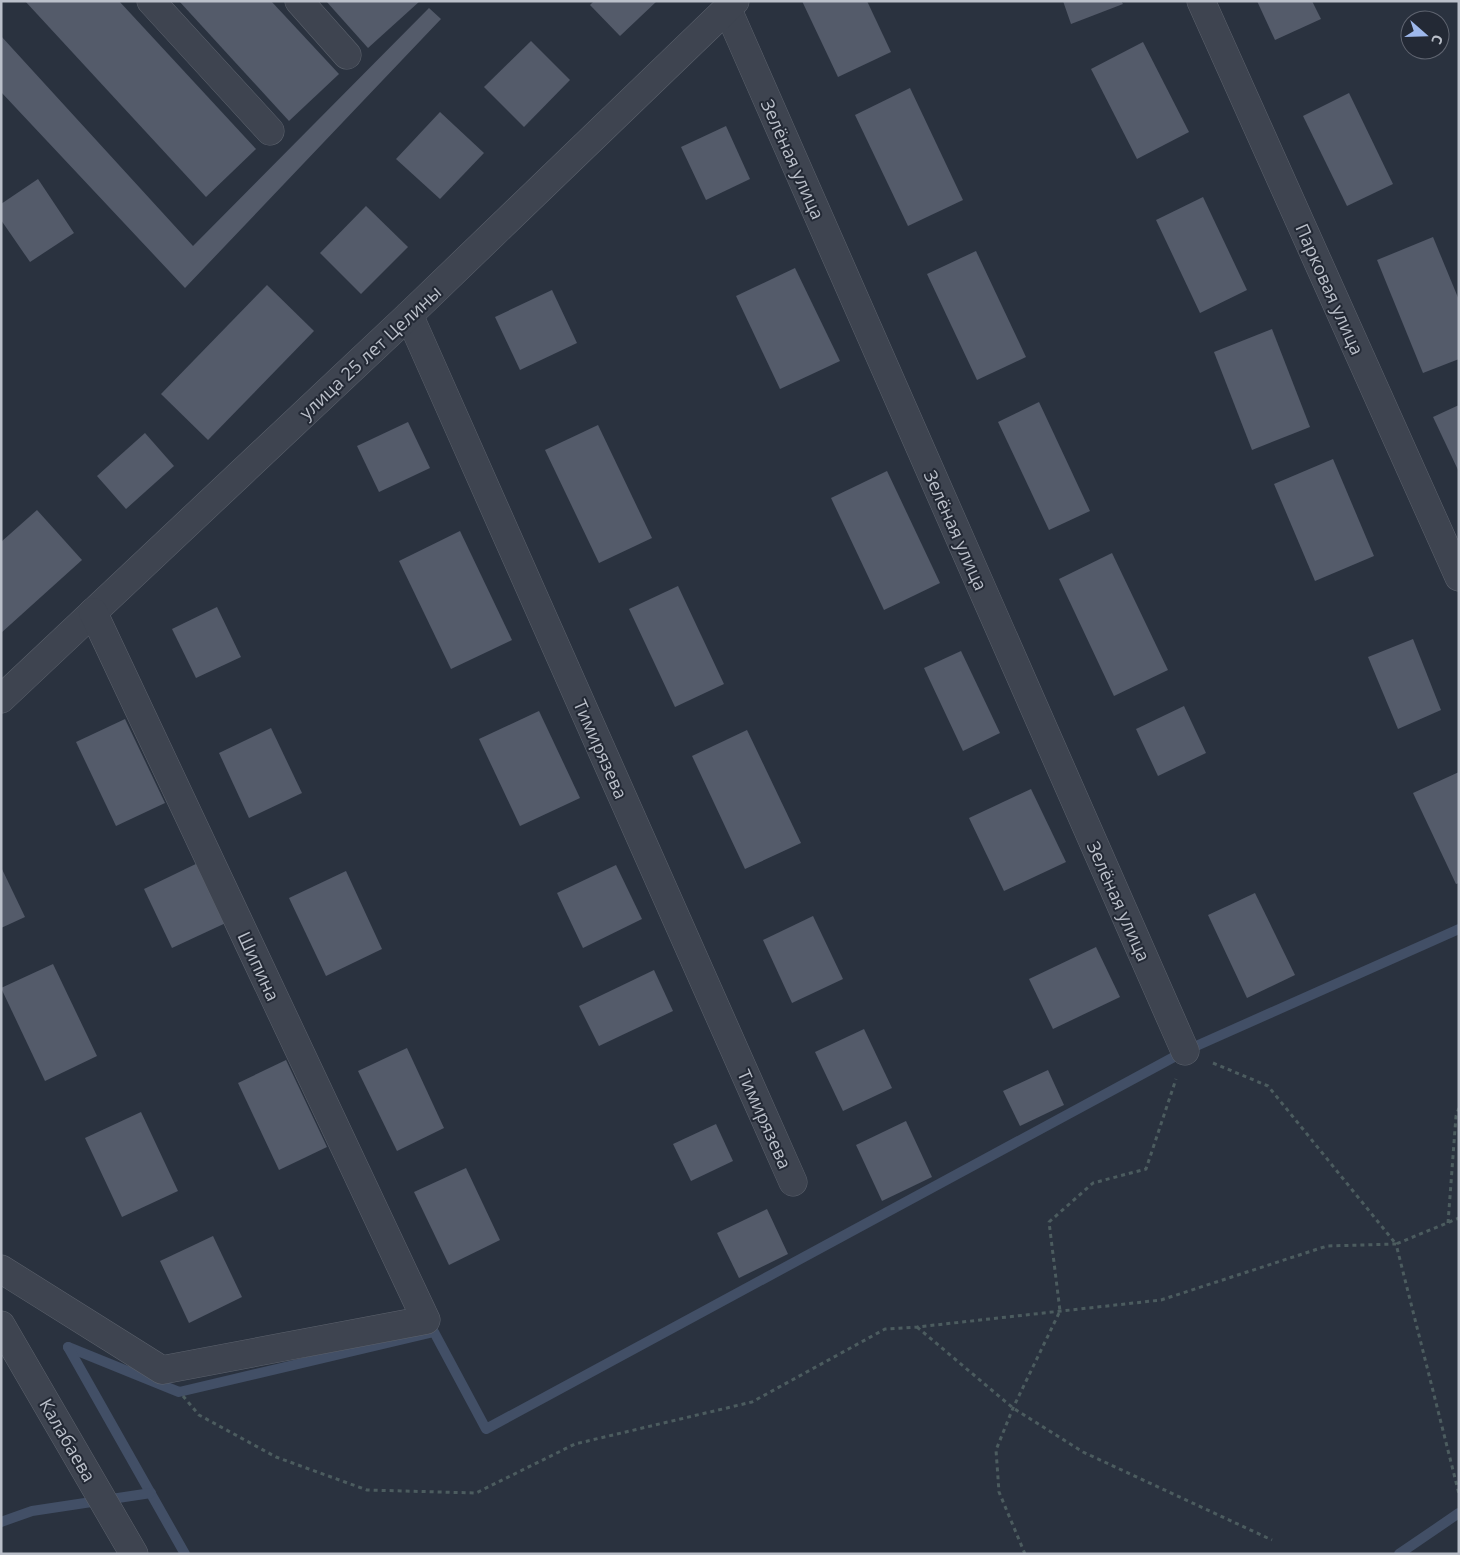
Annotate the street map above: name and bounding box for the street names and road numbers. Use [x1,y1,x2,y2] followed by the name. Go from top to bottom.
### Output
[756,95,830,223] street label: Зелёная улица
[1290,220,1370,358] street label: Парковая улица
[294,280,446,424] street label: улица 25 лет Целины
[919,466,993,594] street label: Зелёная улица
[568,696,634,802] street label: Тимирязева
[1082,837,1156,965] street label: Зелёная улица
[232,927,286,1005] street label: Шипина
[732,1066,798,1172] street label: Тимирязева
[34,1394,102,1486] street label: Калабаева

